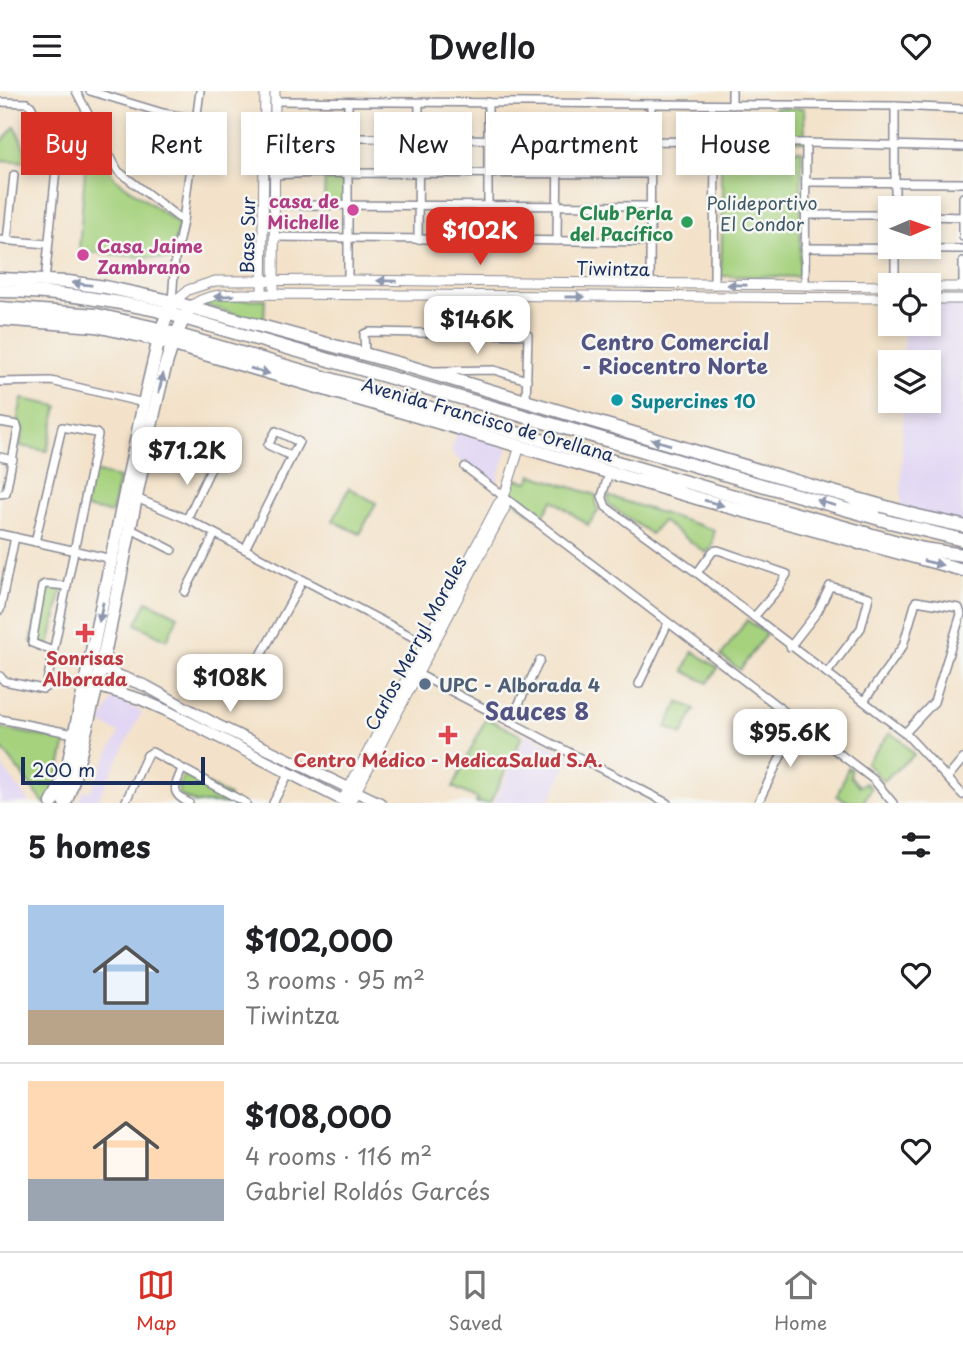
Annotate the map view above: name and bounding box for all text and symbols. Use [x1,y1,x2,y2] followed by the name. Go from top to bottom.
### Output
[427,22,536,70] text: Dwello
[28,27,66,65] icon: menu
[897,27,935,65] icon: heart
[21,112,112,175] chip: Buy
[126,112,227,175] chip: Rent
[241,112,360,175] chip: Filters
[374,112,472,175] chip: New
[486,112,662,175] chip: Apartment
[676,112,795,175] chip: House
[267,187,339,235] place label: casa de Michelle
[707,189,817,237] park label: Polideportivo El Condor
[233,196,261,274] street label: Base Sur
[878,196,942,259] north arrow
[878,196,941,413] map controls
[570,199,673,247] place label: Club Perla del Pacífico
[345,202,361,218] marker: casa de Michelle
[431,207,529,267] pin: $102K
[442,212,518,247] text: $102K
[679,214,695,230] marker: Club Perla del Pacífico
[97,232,203,280] place label: Casa Jaime Zambrano
[75,247,91,263] marker: Casa Jaime Zambrano
[576,254,651,282] street label: Tiwintza
[878,273,941,336] button: locate
[376,275,398,287] one-way arrow
[71,278,93,289] one-way arrow
[726,279,748,291] one-way arrow
[213,290,235,301] one-way arrow
[564,291,586,303] one-way arrow
[428,296,526,356] pin: $146K
[440,301,514,336] text: $146K
[581,325,769,381] district label: Centro Comercial - Riocentro Norte
[878,350,941,413] button: layers
[250,367,271,377] one-way arrow
[359,370,618,468] street label: Avenida Francisco de Orellana
[156,372,167,394] one-way arrow
[631,387,756,414] place label: Supercines 10
[609,392,625,408] marker: Supercines 10
[130,427,244,487] pin: $71.2K
[148,432,226,467] text: $71.2K
[651,436,672,446] one-way arrow
[703,498,725,509] one-way arrow
[815,498,836,508] one-way arrow
[357,551,473,735] street label: Carlos Merryl Morales
[922,558,944,569] one-way arrow
[95,601,106,623] one-way arrow
[75,623,95,643] marker: Sonrisas Alborada
[42,644,128,692] place label: Sonrisas Alborada
[181,655,279,714] pin: $108K
[193,659,267,694] text: $108K
[439,671,600,698] place label: UPC - Alborada 4
[417,676,433,692] marker: UPC - Alborada 4
[485,692,589,728] district label: Sauces 8
[733,709,847,769] pin: $95.6K
[749,714,831,749] text: $95.6K
[438,725,458,745] marker: Centro Médico - MedicaSalud S.A.
[293,746,603,773] place label: Centro Médico - MedicaSalud S.A.
[21,754,205,786] scale bar
[32,755,95,783] text: 200 m
[28,823,151,868] text: 5 homes
[897,826,935,864] icon: filters
[245,917,393,962] text: $102,000
[84,933,168,1017] icon: home
[897,956,935,994] icon: heart
[245,962,425,997] text: 3 rooms · 95 m²
[245,997,339,1032] text: Tiwintza
[245,1093,392,1138] text: $108,000
[84,1109,168,1193] icon: home
[897,1132,935,1170] icon: heart
[245,1138,432,1173] text: 4 rooms · 116 m²
[245,1173,490,1208] text: Gabriel Roldós Garcés
[136,1266,177,1336] tab: Map
[448,1266,502,1336] tab: Saved
[774,1266,827,1336] tab: Home

